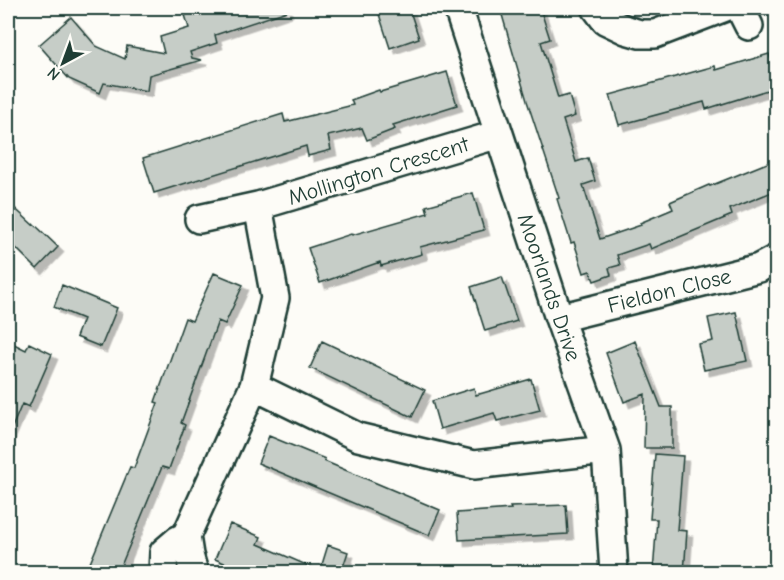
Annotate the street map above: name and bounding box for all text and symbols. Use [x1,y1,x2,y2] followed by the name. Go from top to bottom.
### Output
[33,33,93,93] north arrow
[44,63,64,84] text: N
[285,131,472,211] street label: Mollington Crescent
[512,210,586,365] street label: Moorlands Drive
[605,263,734,319] street label: Fieldon Close

